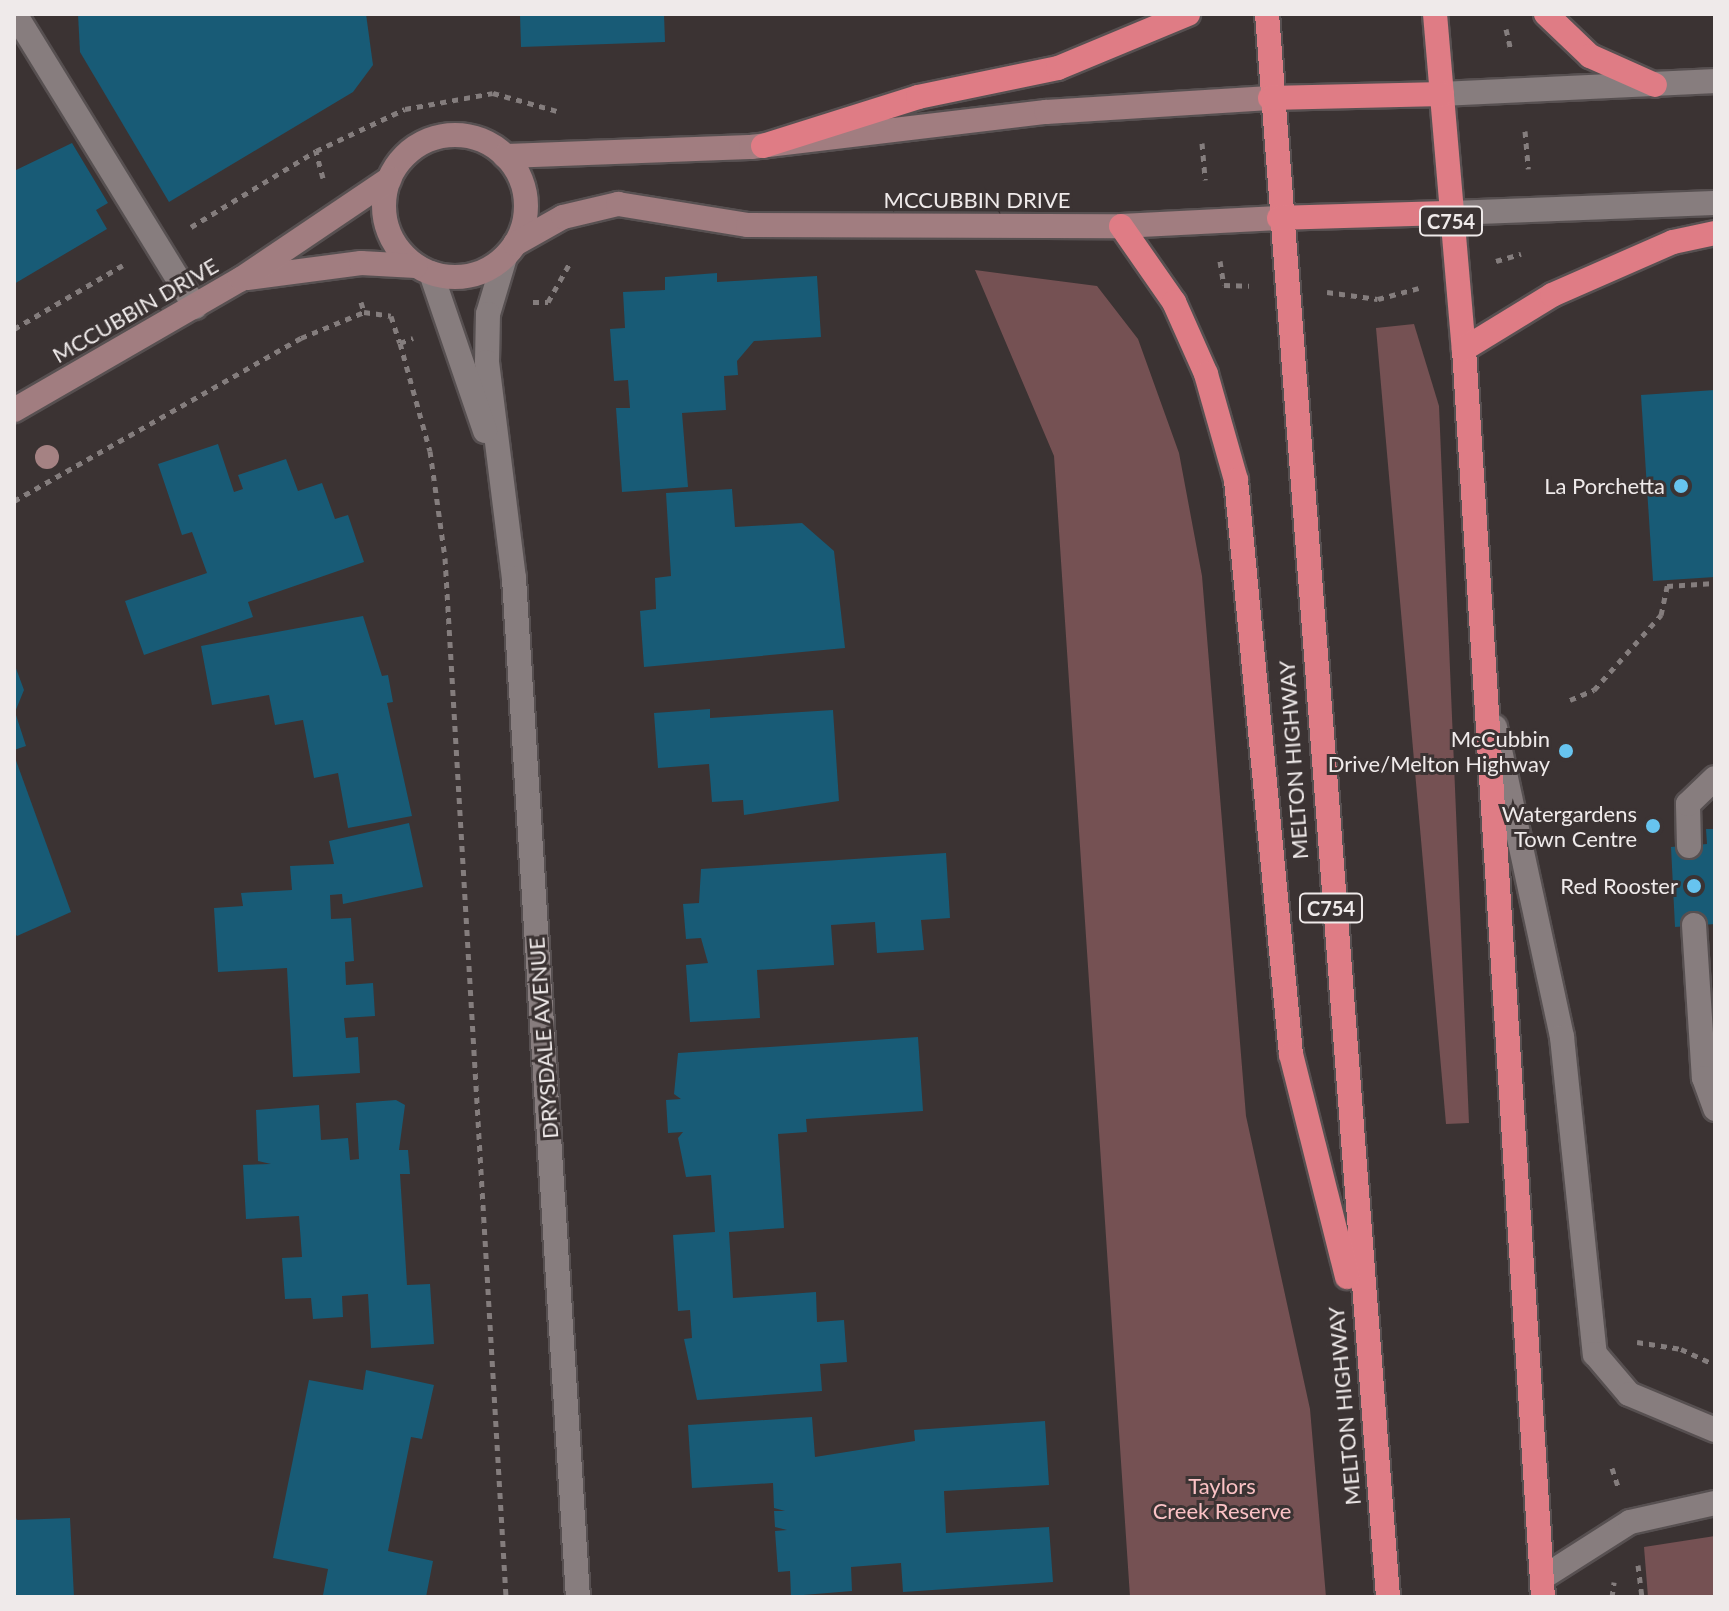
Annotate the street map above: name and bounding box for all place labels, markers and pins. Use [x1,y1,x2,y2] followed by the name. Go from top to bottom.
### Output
[1544,473,1665,499] place label: La Porchetta
[1672,477,1690,495] marker: La Porchetta
[1328,725,1550,776] place label: McCubbin Drive/Melton Highway
[1557,742,1575,760] marker: McCubbin Drive/Melton Highway
[1502,800,1637,852] place label: Watergardens Town Centre
[1644,817,1662,835] marker: Watergardens Town Centre
[1560,873,1678,899] place label: Red Rooster
[1685,877,1703,895] marker: Red Rooster

